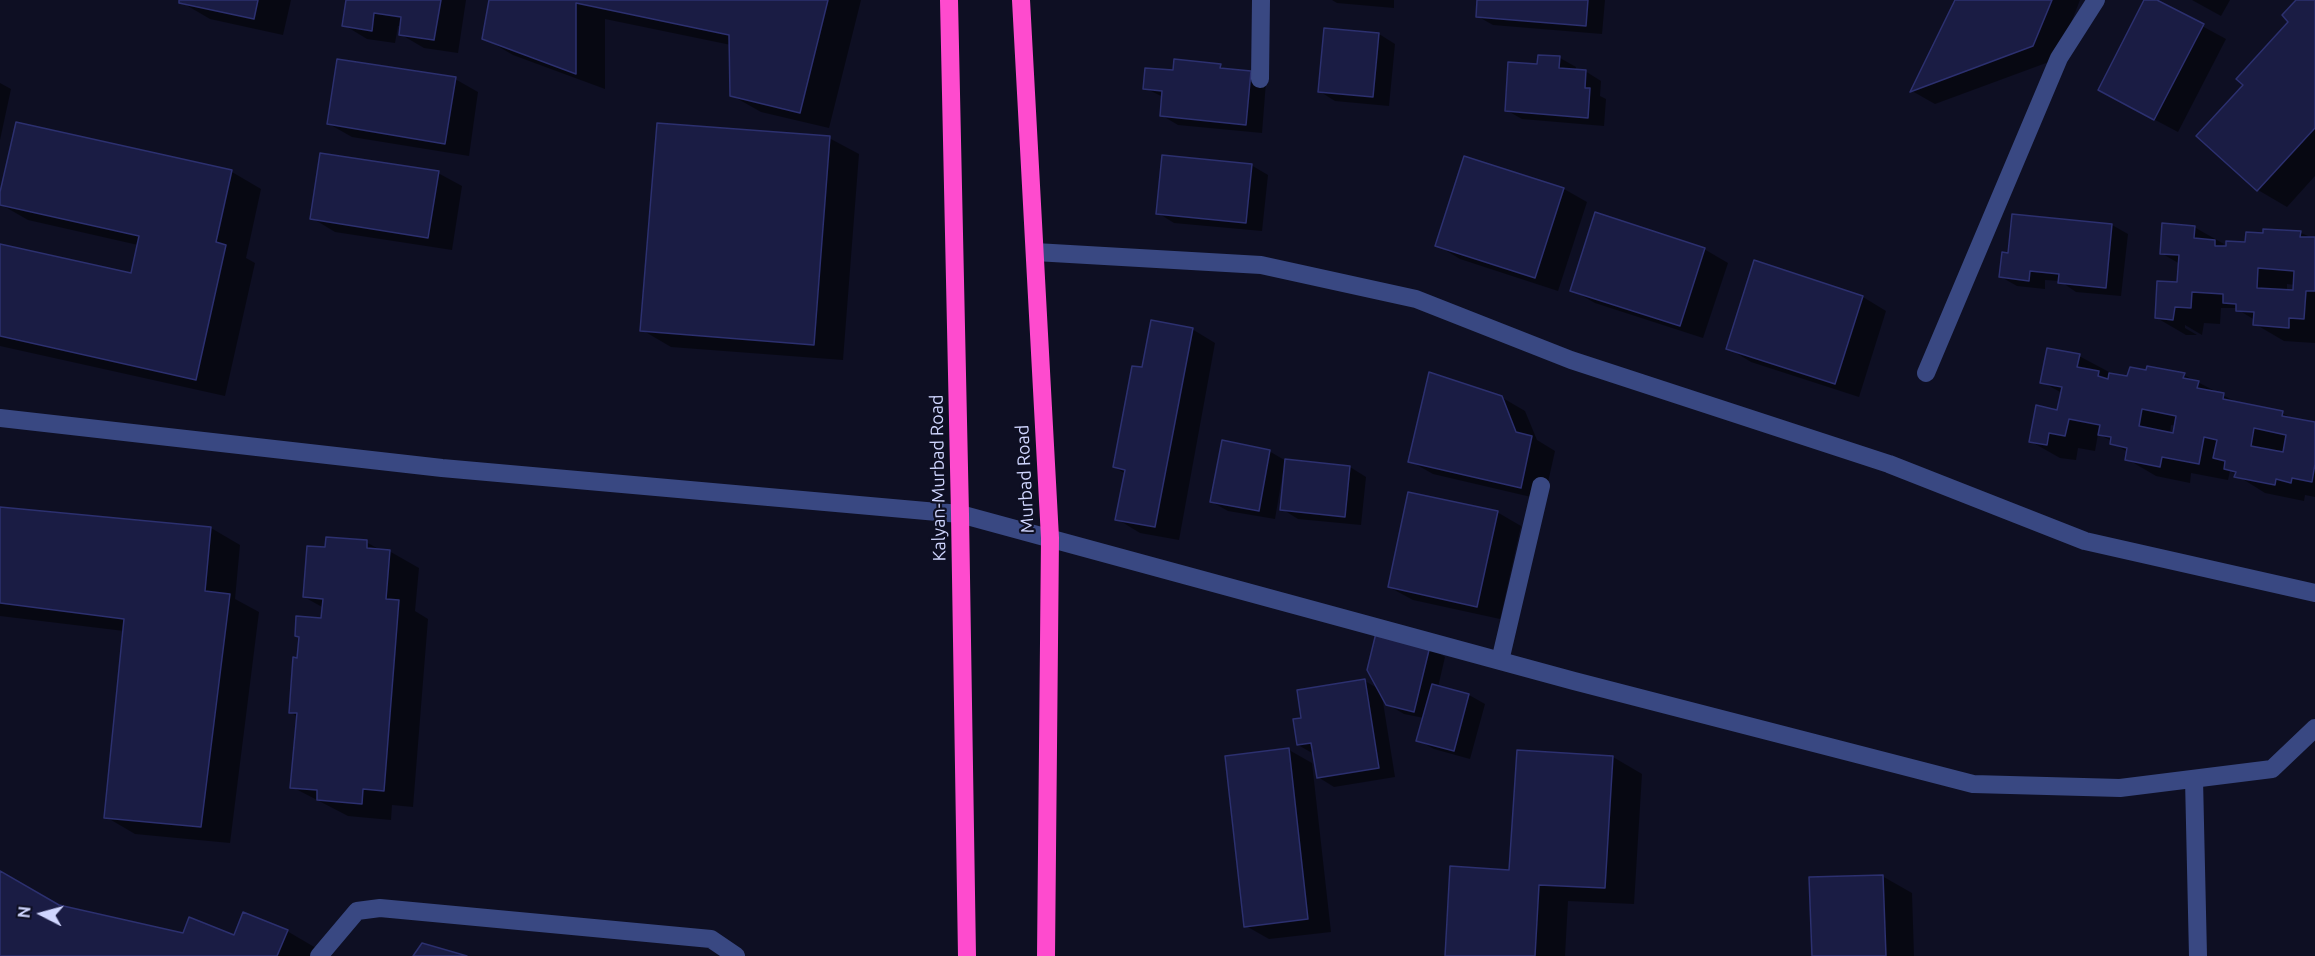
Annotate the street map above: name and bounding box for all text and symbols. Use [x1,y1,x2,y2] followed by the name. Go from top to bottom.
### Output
[926,394,950,562] street label: Kalyan-Murbad Road
[1011,424,1039,534] street label: Murbad Road
[12,884,72,944] north arrow
[15,905,34,919] text: N

